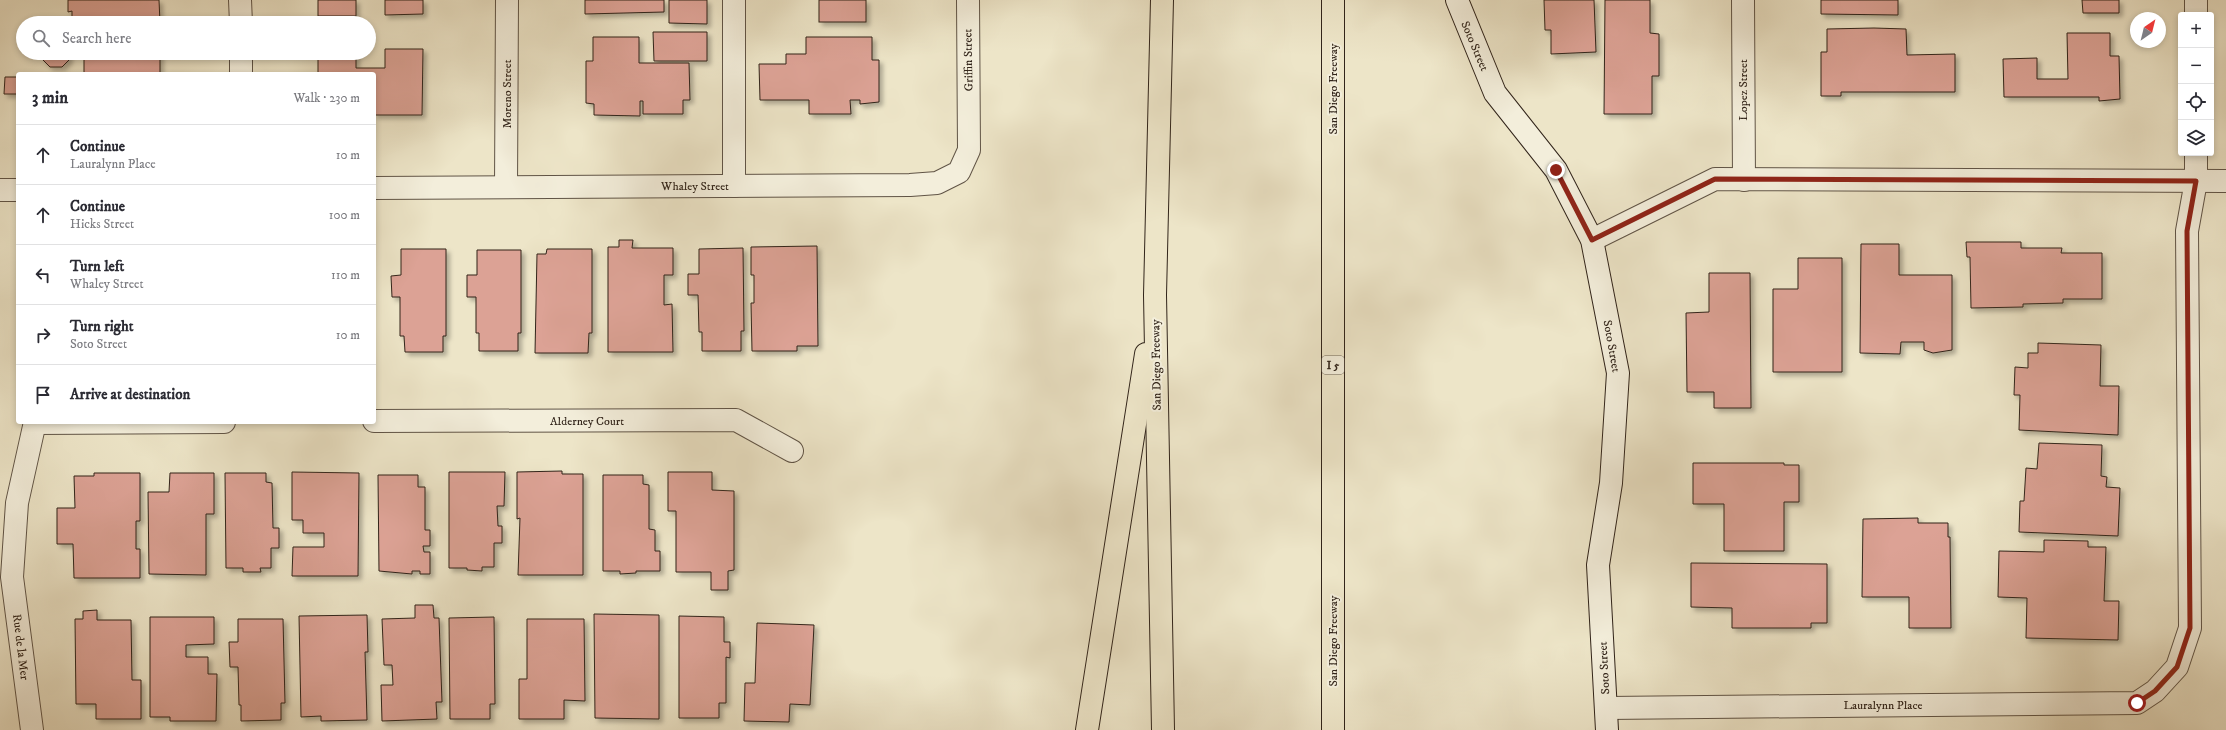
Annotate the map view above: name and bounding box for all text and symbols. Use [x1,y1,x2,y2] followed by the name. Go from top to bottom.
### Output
[2130,12,2166,48] north arrow
[2178,12,2214,156] map controls
[2178,12,2214,48] button: +
[16,16,376,60] search box
[1457,19,1492,74] street label: Soto Street
[30,27,52,49] icon: search
[960,28,977,91] street label: Griffin Street
[62,29,131,48] text: Search here
[1326,43,1341,135] street label: San Diego Freeway
[2178,48,2214,84] button: −
[500,59,515,129] street label: Moreno Street
[1736,59,1751,121] street label: Lopez Street
[2178,84,2214,120] button: locate
[32,87,68,109] text: 3 min
[294,90,360,106] text: Walk · 230 m
[2178,120,2214,156] button: layers
[70,137,125,156] text: Continue
[32,144,54,166] icon: ahead
[336,147,360,163] text: 10 m
[70,156,156,172] text: Lauralynn Place
[1547,161,1565,179] route end
[660,179,729,194] street label: Whaley Street
[70,197,125,216] text: Continue
[32,204,54,226] icon: ahead
[329,207,360,223] text: 100 m
[70,216,134,232] text: Hicks Street
[70,257,124,276] text: Turn left
[32,264,54,286] icon: left
[331,267,360,283] text: 110 m
[70,276,144,292] text: Whaley Street
[70,317,133,336] text: Turn right
[1148,319,1165,411] street label: San Diego Freeway
[1600,319,1624,374] street label: Soto Street
[32,324,54,346] icon: right
[336,327,360,343] text: 10 m
[70,336,127,352] text: Soto Street
[1322,356,1344,374] road number: I 5
[32,384,54,406] icon: arrive
[70,385,190,404] text: Arrive at destination
[550,414,624,429] street label: Alderney Court
[1326,595,1341,687] street label: San Diego Freeway
[9,613,32,681] street label: Rue de la Mer
[1596,641,1613,695] street label: Soto Street
[2128,694,2146,712] route start
[1843,698,1923,713] street label: Lauralynn Place

